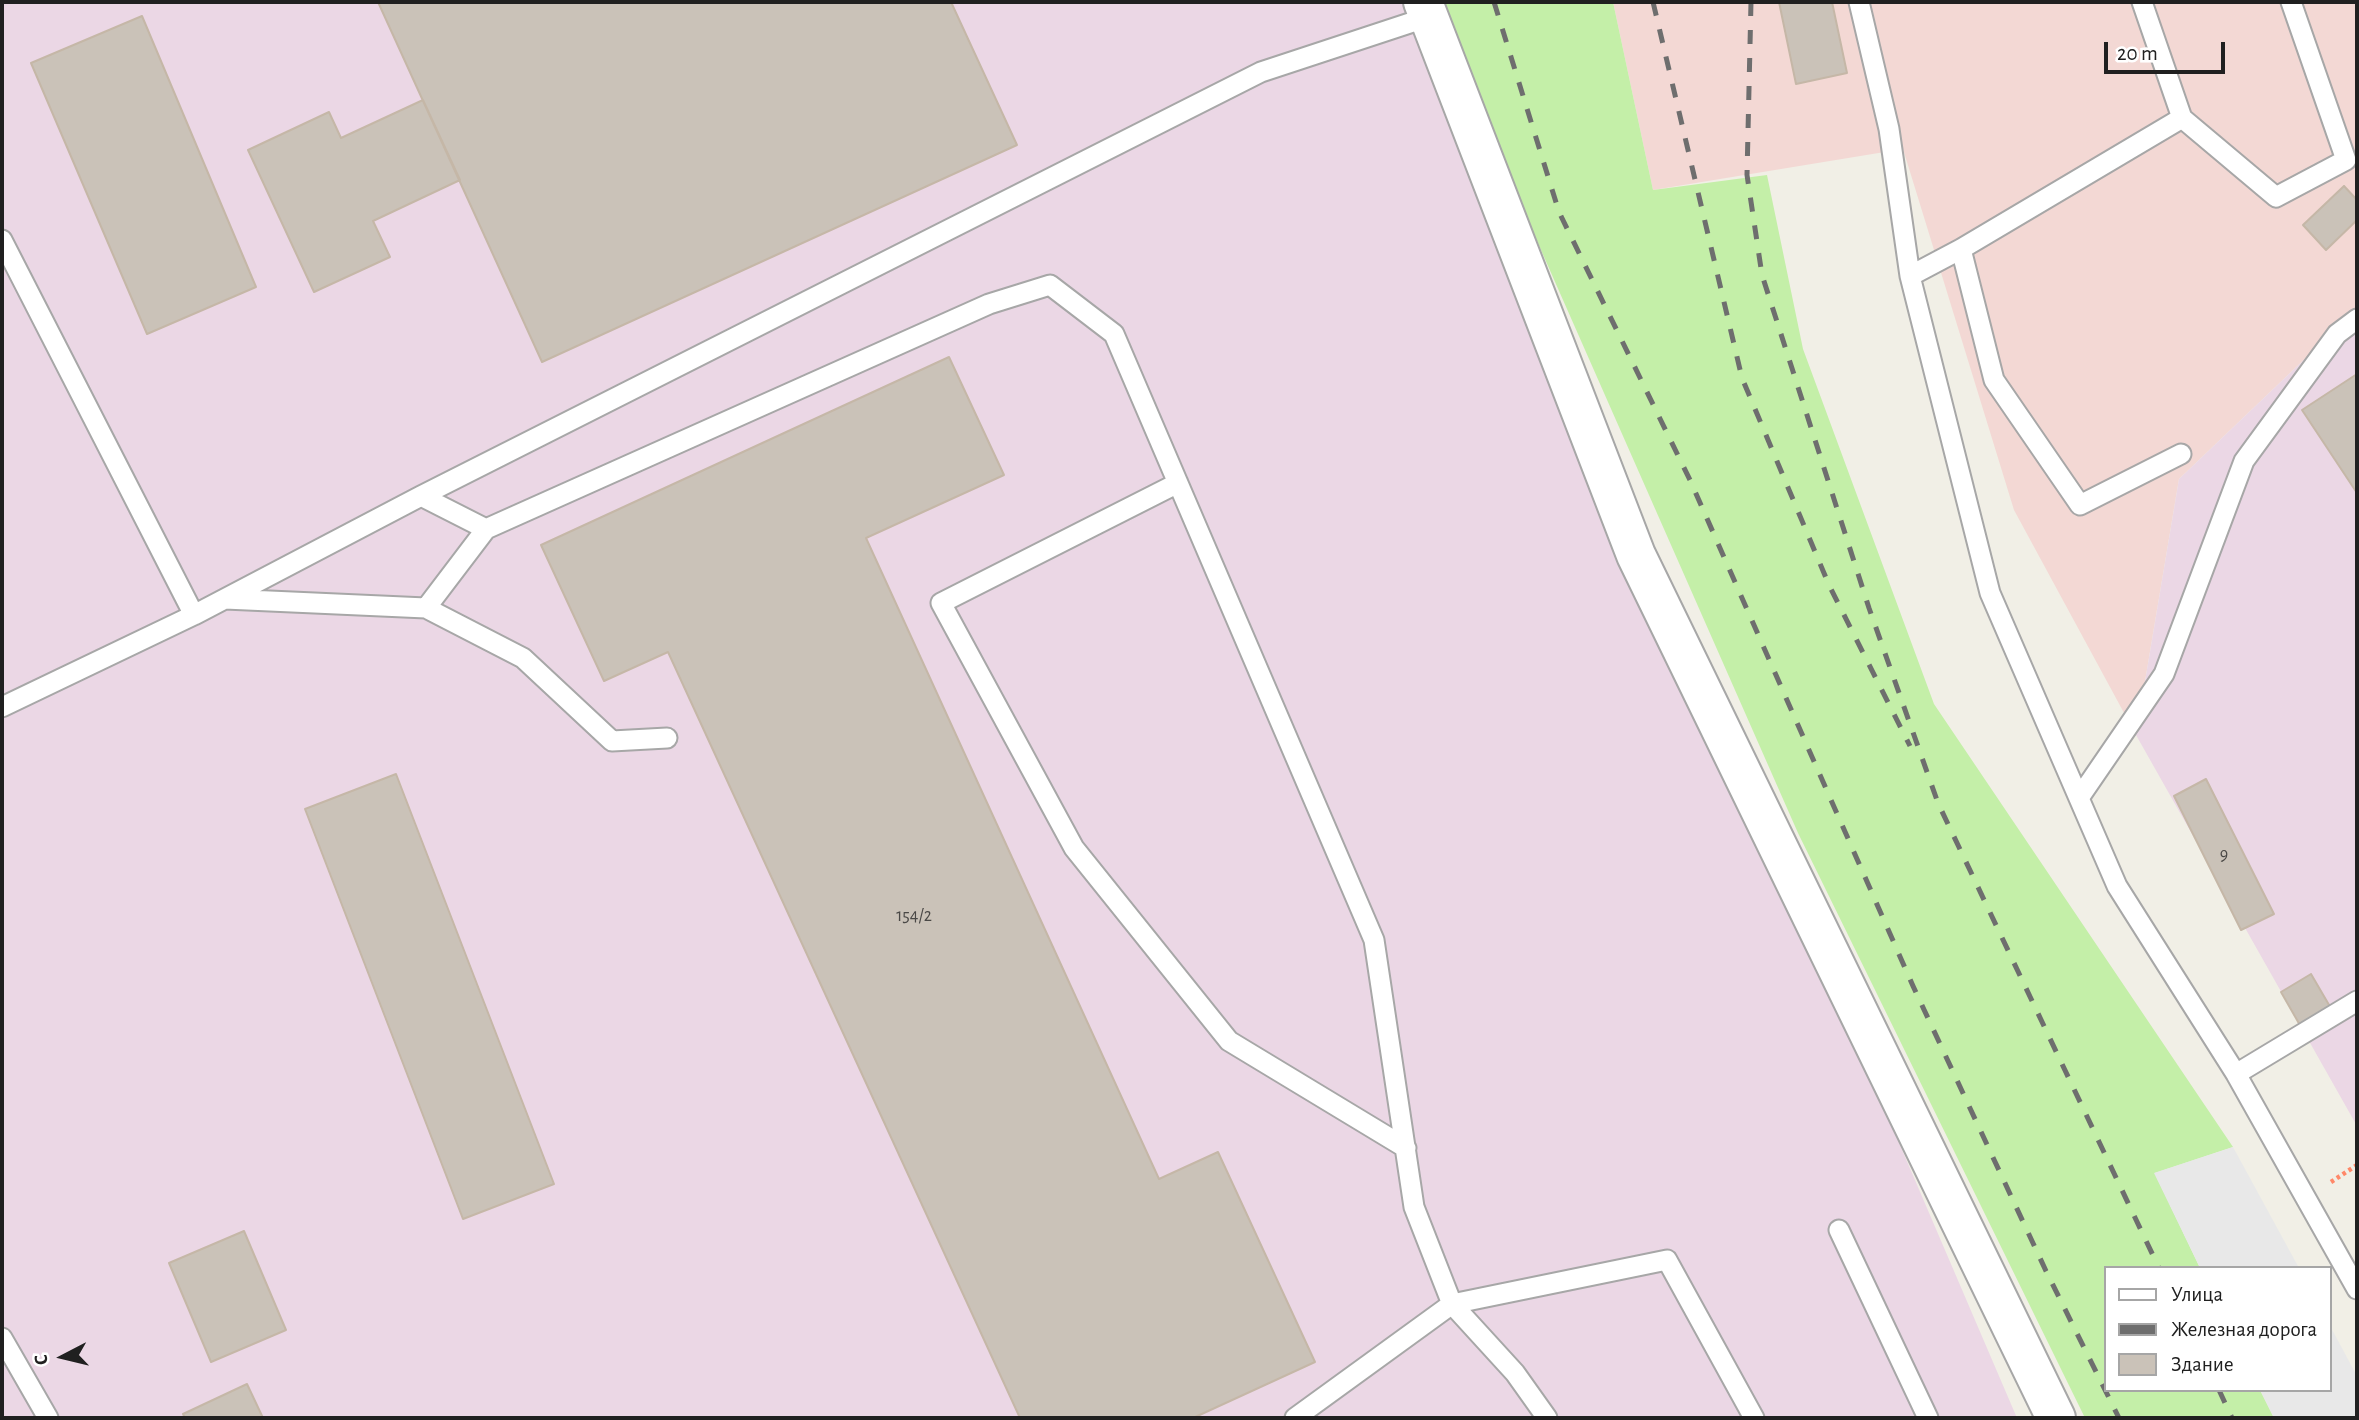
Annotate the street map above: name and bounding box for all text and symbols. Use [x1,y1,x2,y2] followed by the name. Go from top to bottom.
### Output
[2107,28,2228,72] scale bar
[2117,43,2158,64] text: 20 m
[2220,844,2228,866] house number: 9
[896,905,932,927] house number: 154/2
[2104,1266,2331,1392] legend
[2171,1284,2223,1305] text: Улица
[2171,1319,2317,1340] text: Железная дорога
[28,1322,98,1392] north arrow
[32,1353,52,1366] text: С
[2171,1354,2234,1375] text: Здание

